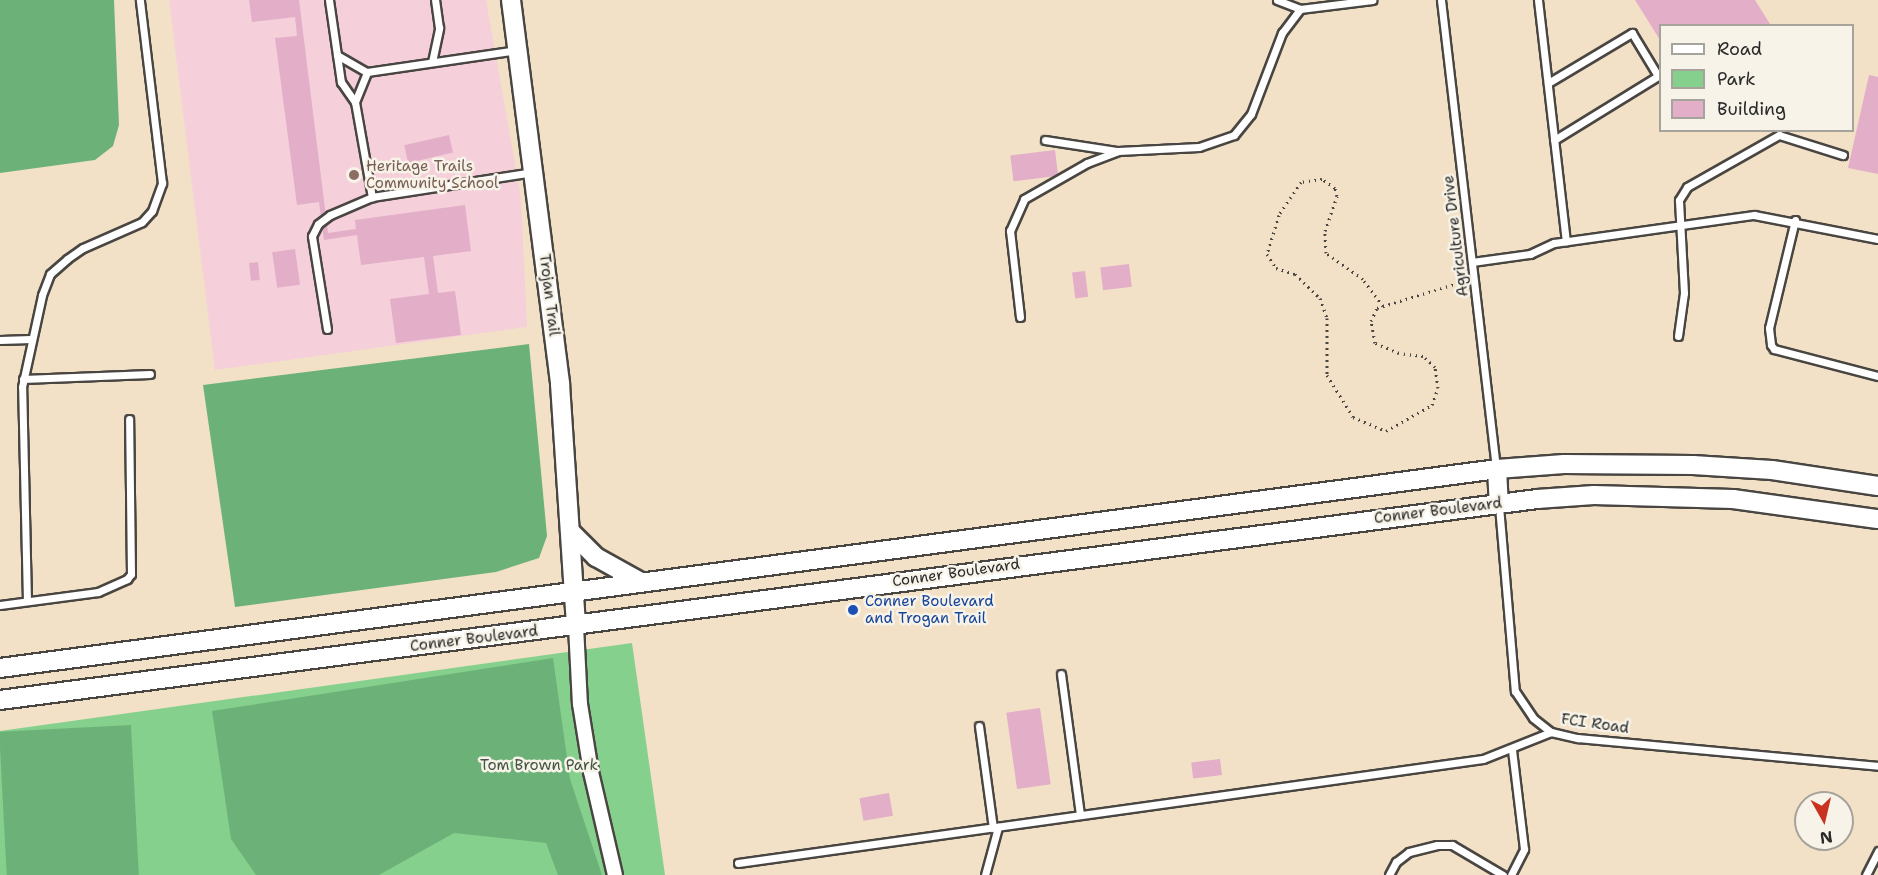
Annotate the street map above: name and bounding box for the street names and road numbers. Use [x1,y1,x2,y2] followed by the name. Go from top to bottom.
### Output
[1440,174,1472,298] street label: Agriculture Drive
[535,253,563,337] street label: Trojan Trail
[1373,494,1503,528] street label: Conner Boulevard
[891,555,1021,591] street label: Conner Boulevard
[409,622,539,656] street label: Conner Boulevard
[1560,710,1630,738] street label: FCI Road

